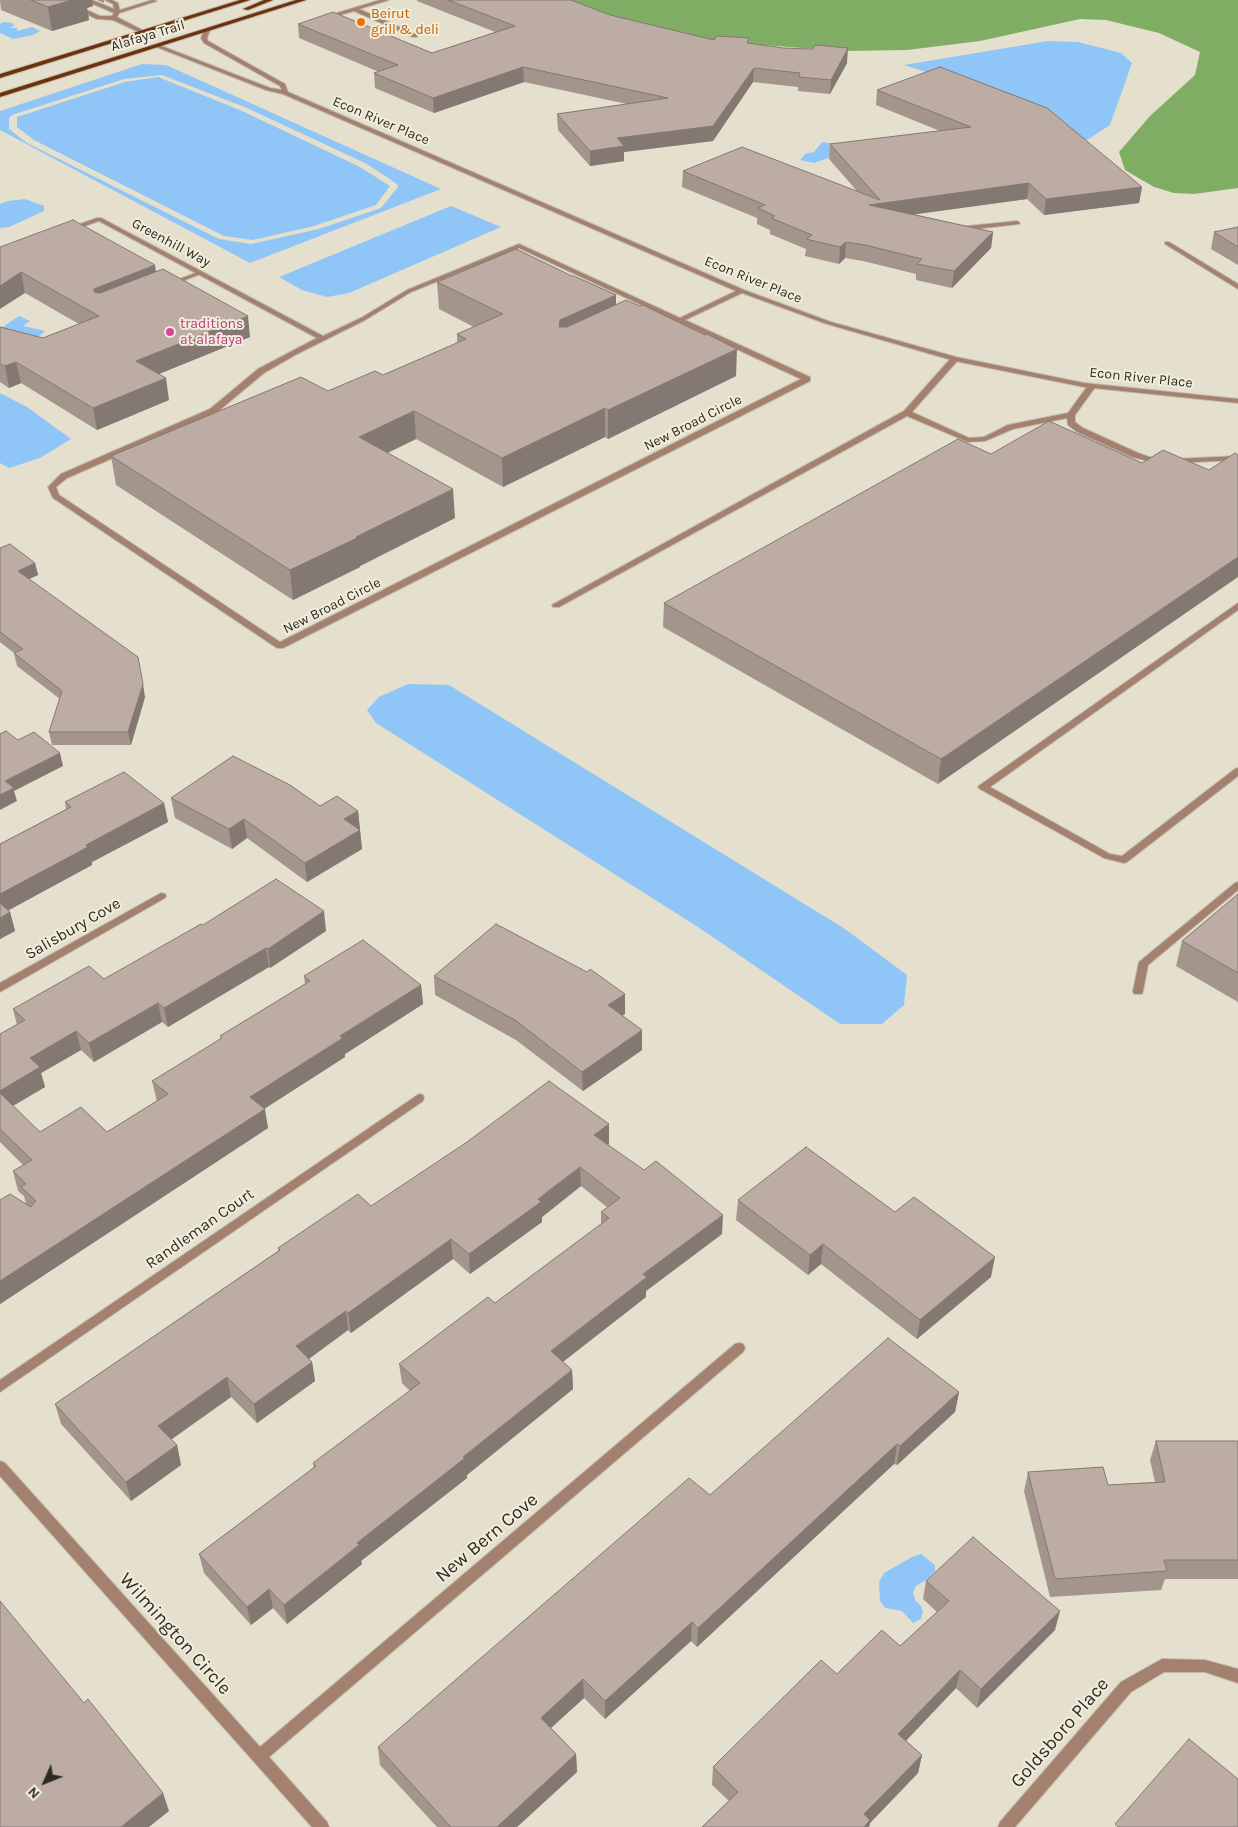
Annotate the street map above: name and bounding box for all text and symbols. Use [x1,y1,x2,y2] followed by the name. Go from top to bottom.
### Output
[371,6,439,38] place label: Beirut grill & deli
[355,16,367,28] marker: Beirut grill & deli
[109,17,187,55] street label: Alafaya Trail
[330,93,432,149] street label: Econ River Place
[129,215,213,271] street label: Greenhill Way
[702,253,804,307] street label: Econ River Place
[180,316,243,348] place label: traditions at alafaya
[164,326,176,338] marker: traditions at alafaya
[1089,364,1193,392] street label: Econ River Place
[641,391,745,455] street label: New Broad Circle
[280,574,384,638] street label: New Broad Circle
[22,894,124,964] street label: Salisbury Cove
[142,1185,258,1273] street label: Randleman Court
[431,1489,543,1587] street label: New Bern Cove
[114,1568,236,1700] street label: Wilmington Circle
[1006,1673,1114,1793] street label: Goldsboro Place
[20,1757,70,1807] north arrow
[24,1783,43,1802] text: N

